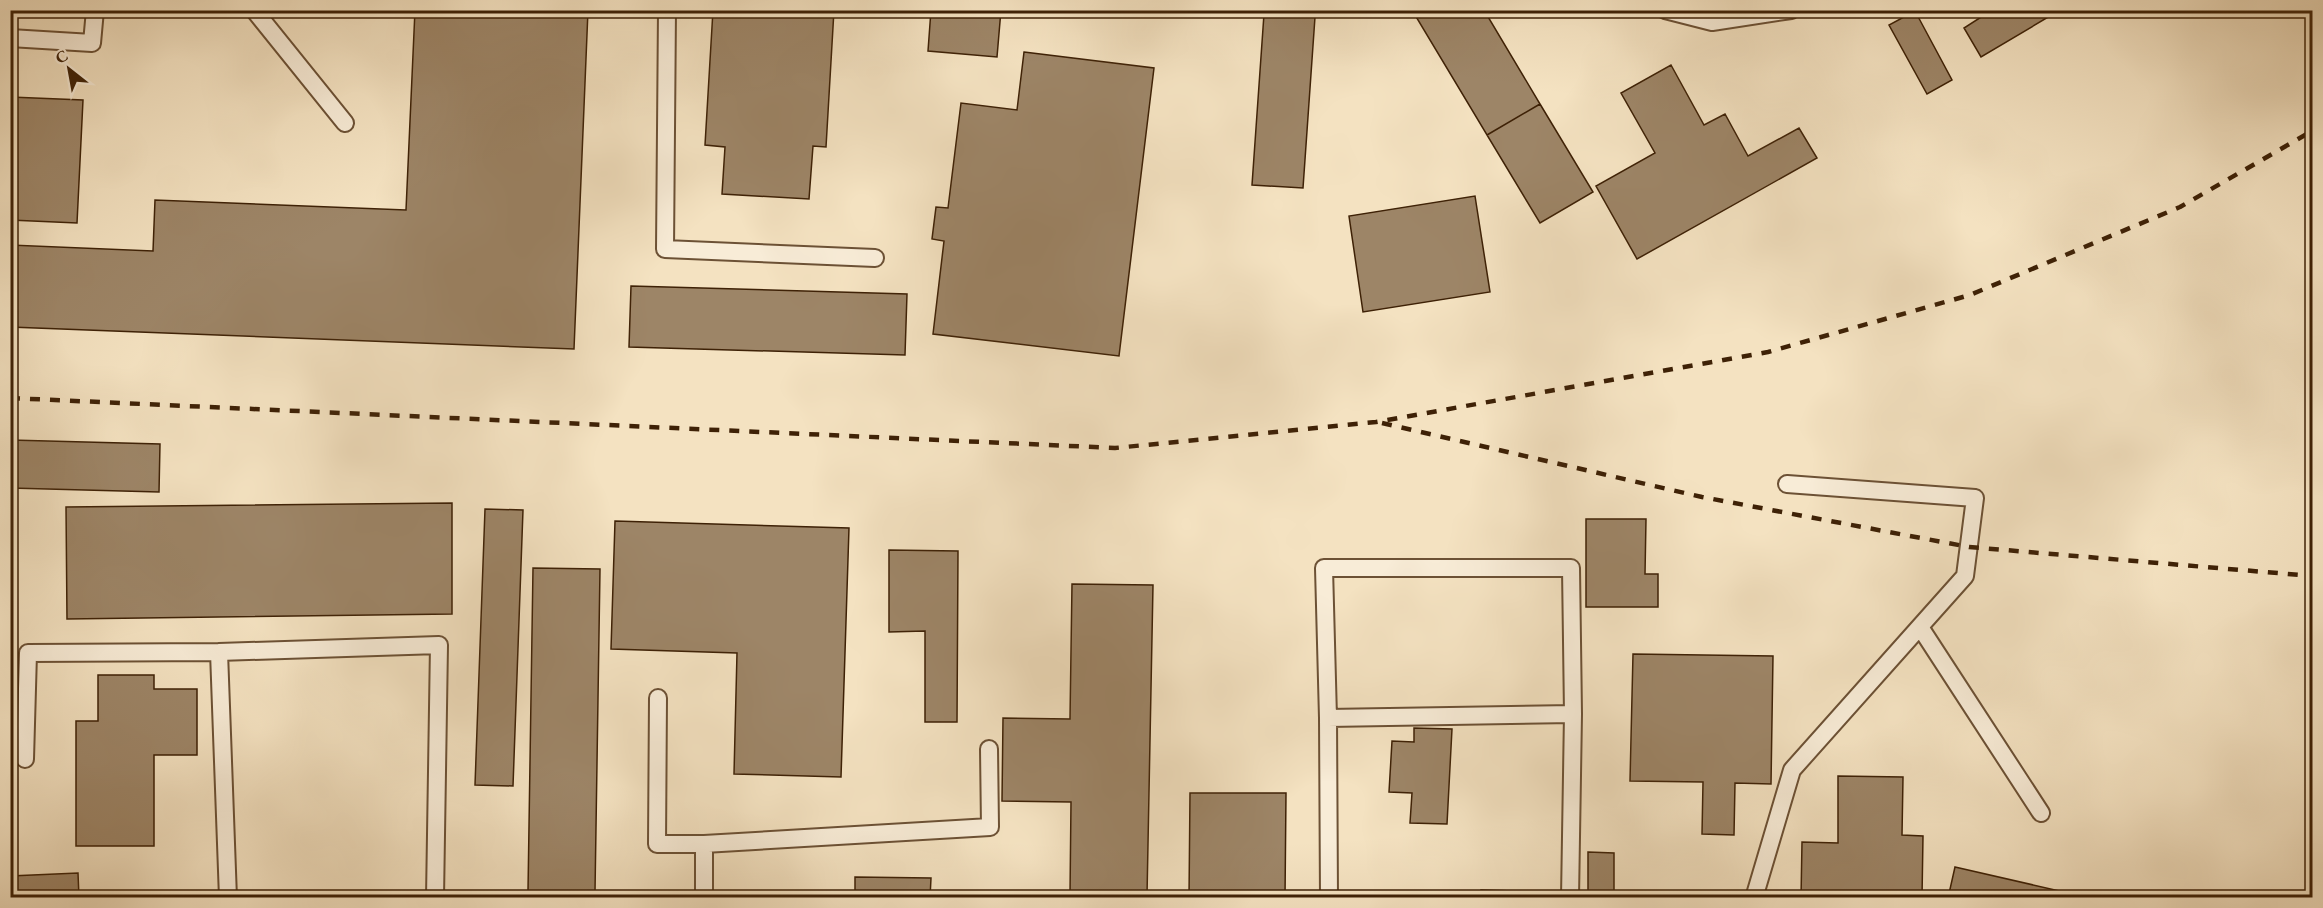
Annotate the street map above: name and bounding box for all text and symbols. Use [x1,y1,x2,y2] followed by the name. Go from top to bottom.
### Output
[39,39,99,99] north arrow
[51,45,72,68] text: С

